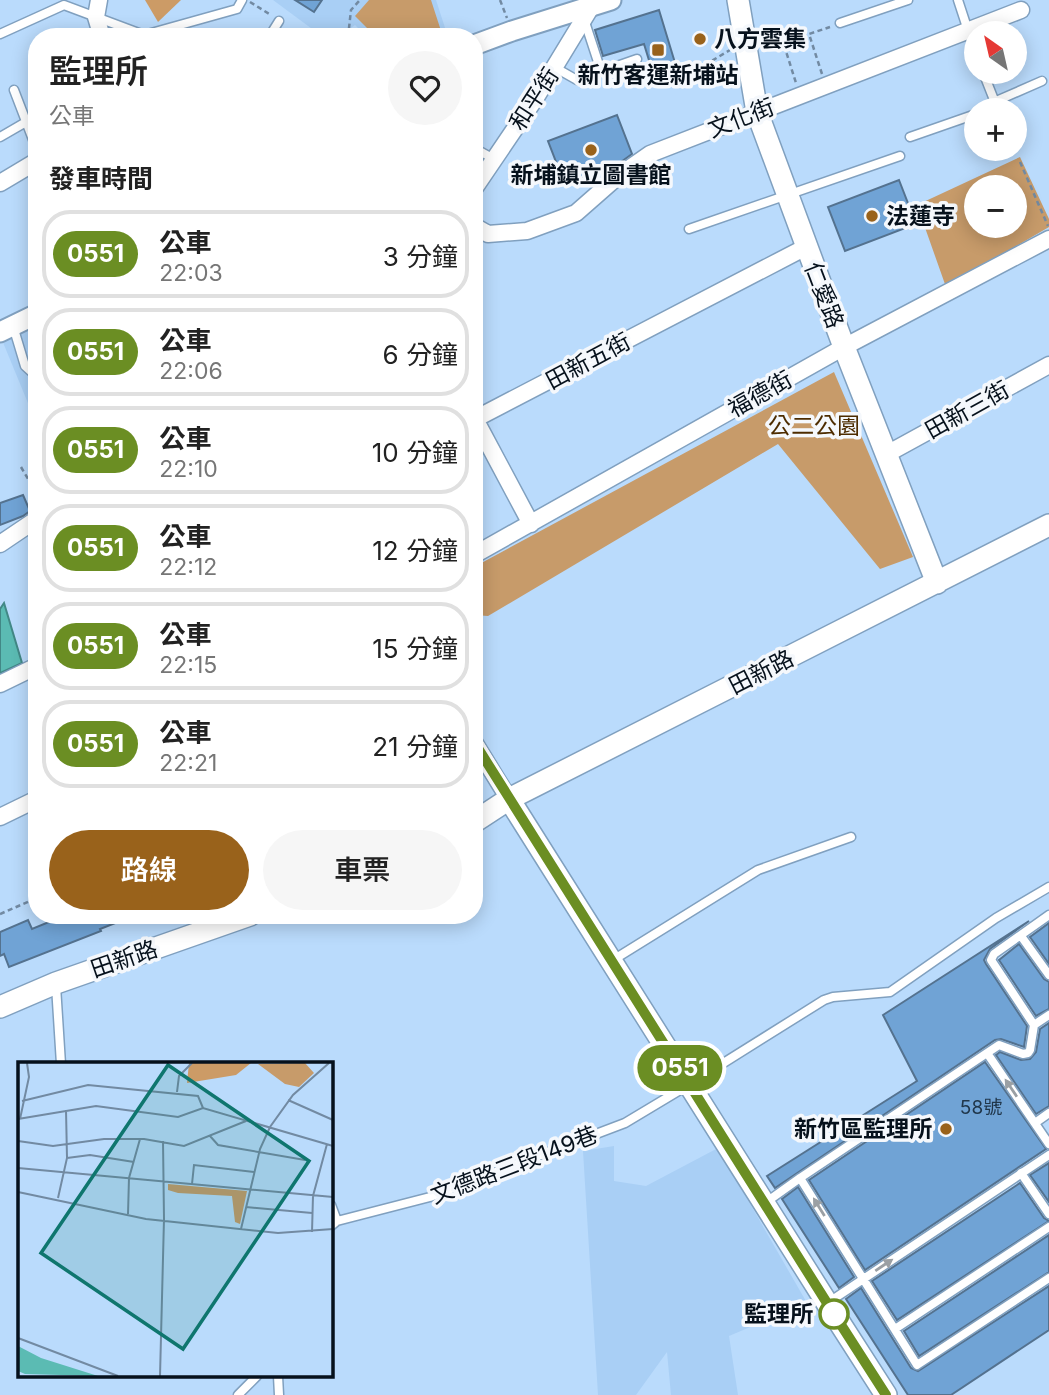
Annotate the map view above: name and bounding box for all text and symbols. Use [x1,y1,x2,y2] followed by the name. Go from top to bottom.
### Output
[964,21,1027,84] north arrow
[964,21,1027,238] map controls
[714,25,806,53] place label: 八方雲集
[692,31,708,47] marker: 八方雲集
[650,42,666,58] marker: 新竹客運新埔站
[49,51,148,91] text: 監理所
[388,51,462,125] button: heart
[578,61,739,89] place label: 新竹客運新埔站
[503,62,565,136] street label: 和平街
[704,93,778,143] street label: 文化街
[964,98,1027,161] button: +
[49,102,95,130] text: 公車
[583,142,599,158] marker: 新埔鎮立圖書館
[511,161,672,189] place label: 新埔鎮立圖書館
[49,163,153,194] text: 發車時間
[964,175,1027,238] button: −
[886,202,955,230] place label: 法蓮寺
[864,208,880,224] marker: 法蓮寺
[159,227,211,258] text: 公車
[67,239,124,268] text: 0551
[383,241,458,272] text: 3 分鐘
[799,258,849,332] street label: 仁愛路
[159,259,223,287] text: 22:03
[159,325,211,356] text: 公車
[541,327,635,395] street label: 田新五街
[67,337,124,366] text: 0551
[383,339,458,370] text: 6 分鐘
[159,357,223,385] text: 22:06
[723,365,797,423] street label: 福德街
[920,375,1014,445] street label: 田新三街
[768,412,860,440] park label: 公二公園
[159,423,211,454] text: 公車
[67,435,124,464] text: 0551
[372,437,458,468] text: 10 分鐘
[159,455,218,483] text: 22:10
[159,521,211,552] text: 公車
[67,533,124,562] text: 0551
[372,535,458,566] text: 12 分鐘
[159,553,217,581] text: 22:12
[159,619,211,650] text: 公車
[67,631,124,660] text: 0551
[372,633,458,664] text: 15 分鐘
[724,644,798,700] street label: 田新路
[159,651,217,679] text: 22:15
[159,717,211,748] text: 公車
[67,729,124,758] text: 0551
[372,731,458,762] text: 21 分鐘
[159,749,217,777] text: 22:21
[49,830,249,910] button: 路線
[263,830,462,910] button: 車票
[87,935,161,983] street label: 田新路
[631,1045,729,1091] line badge: 0551
[651,1053,709,1082] text: 0551
[18,1062,332,1378] inset map
[1005,1078,1018,1097] one-way arrow
[960,1096,1002,1119] house number: 58號
[794,1115,932,1143] place label: 新竹區監理所
[427,1120,601,1210] street label: 文德路三段149巷
[938,1121,954,1137] marker: 新竹區監理所
[812,1198,825,1217] one-way arrow
[874,1259,893,1272] one-way arrow
[819,1299,849,1329] marker: 監理所
[744,1300,813,1328] place label: 監理所

